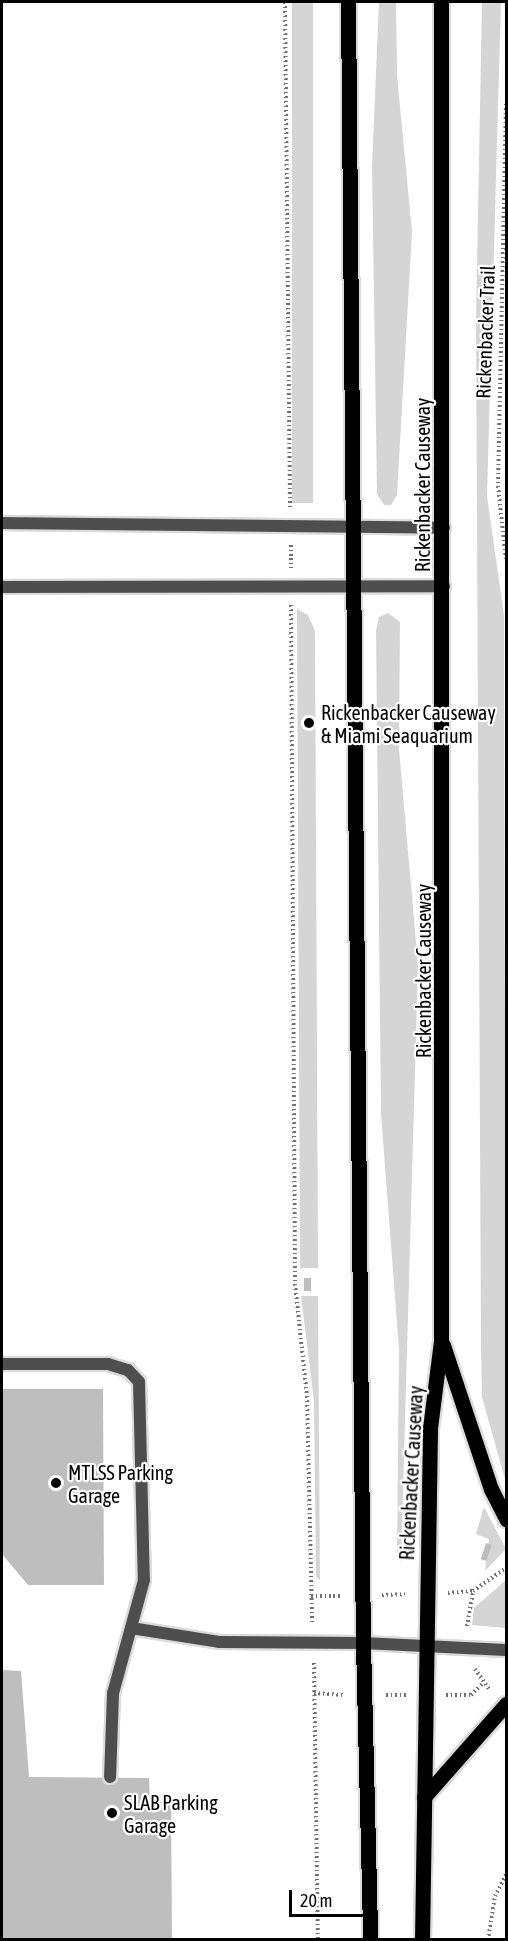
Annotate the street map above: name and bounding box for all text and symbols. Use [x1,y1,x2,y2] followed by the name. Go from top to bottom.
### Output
[471,265,499,399] street label: Rickenbacker Trail
[410,398,434,572] street label: Rickenbacker Causeway
[321,700,496,747] place label: Rickenbacker Causeway & Miami Seaquarium
[302,716,316,730] marker: Rickenbacker Causeway & Miami Seaquarium
[411,884,435,1058] street label: Rickenbacker Causeway
[394,1385,428,1561] street label: Rickenbacker Causeway
[68,1460,173,1507] place label: MTLSS Parking Garage
[49,1476,63,1490] marker: MTLSS Parking Garage
[124,1790,218,1837] place label: SLAB Parking Garage
[105,1806,119,1820] marker: SLAB Parking Garage
[292,1878,380,1916] scale bar
[300,1890,332,1911] text: 20 m

